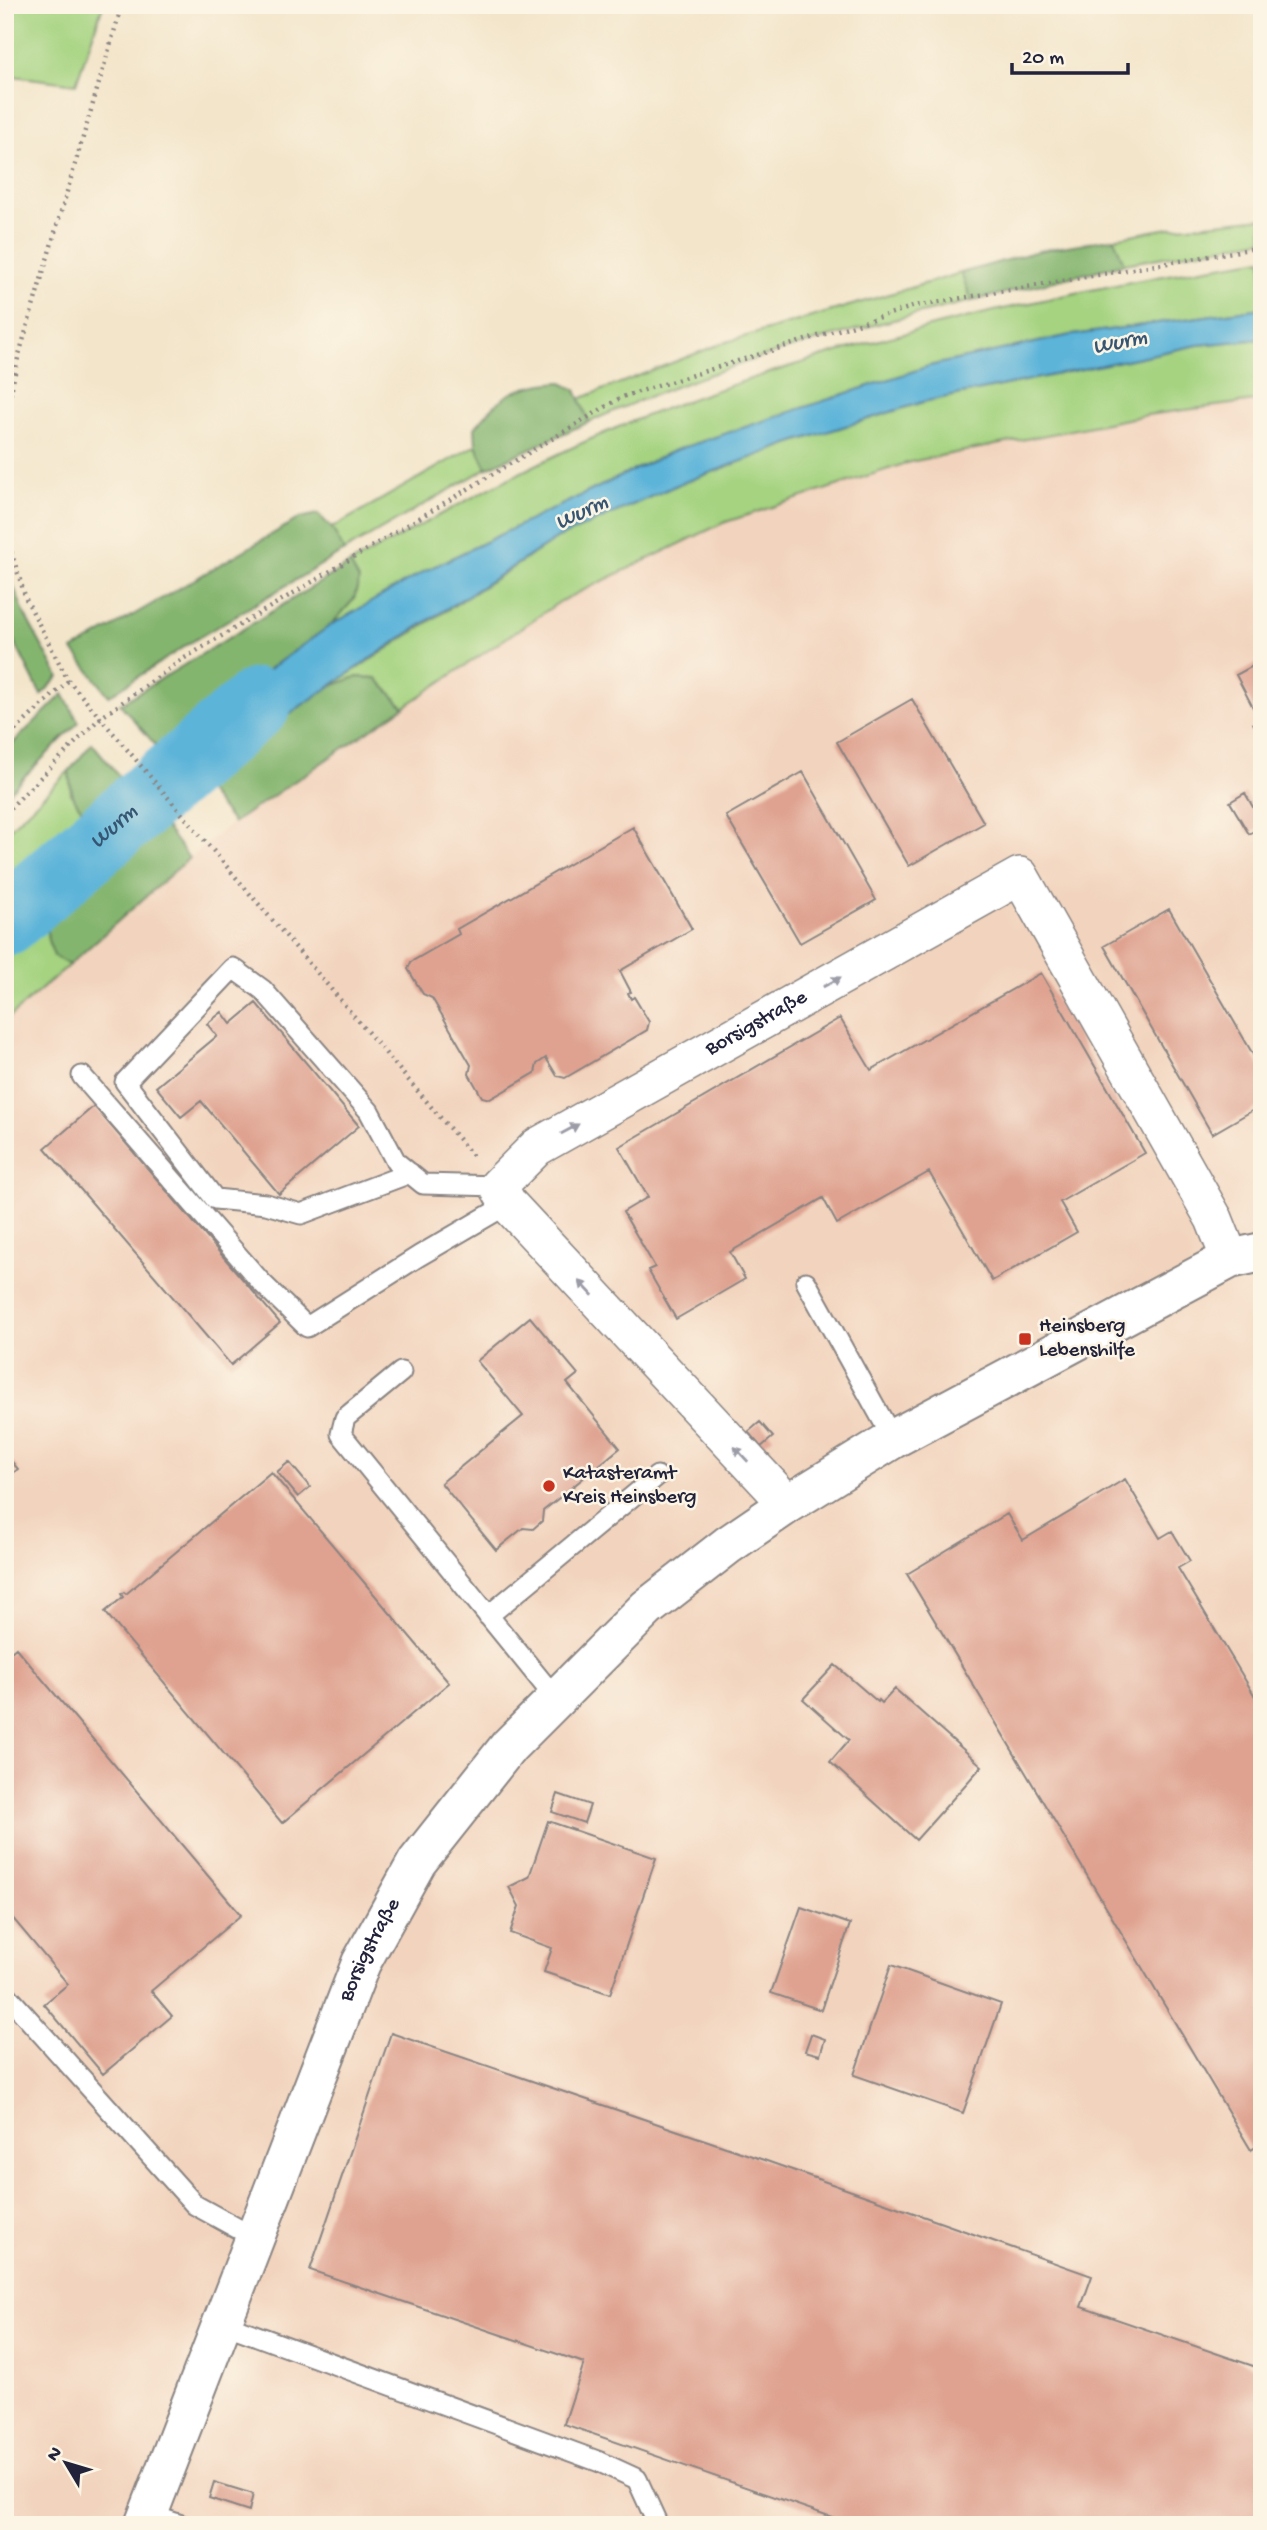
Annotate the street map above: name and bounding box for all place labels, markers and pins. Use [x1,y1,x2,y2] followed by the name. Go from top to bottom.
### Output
[1039,1315,1136,1364] place label: Heinsberg Lebenshilfe
[1017,1331,1033,1347] marker: Heinsberg Lebenshilfe
[563,1462,697,1511] place label: Katasteramt Kreis Heinsberg
[541,1478,557,1494] marker: Katasteramt Kreis Heinsberg

